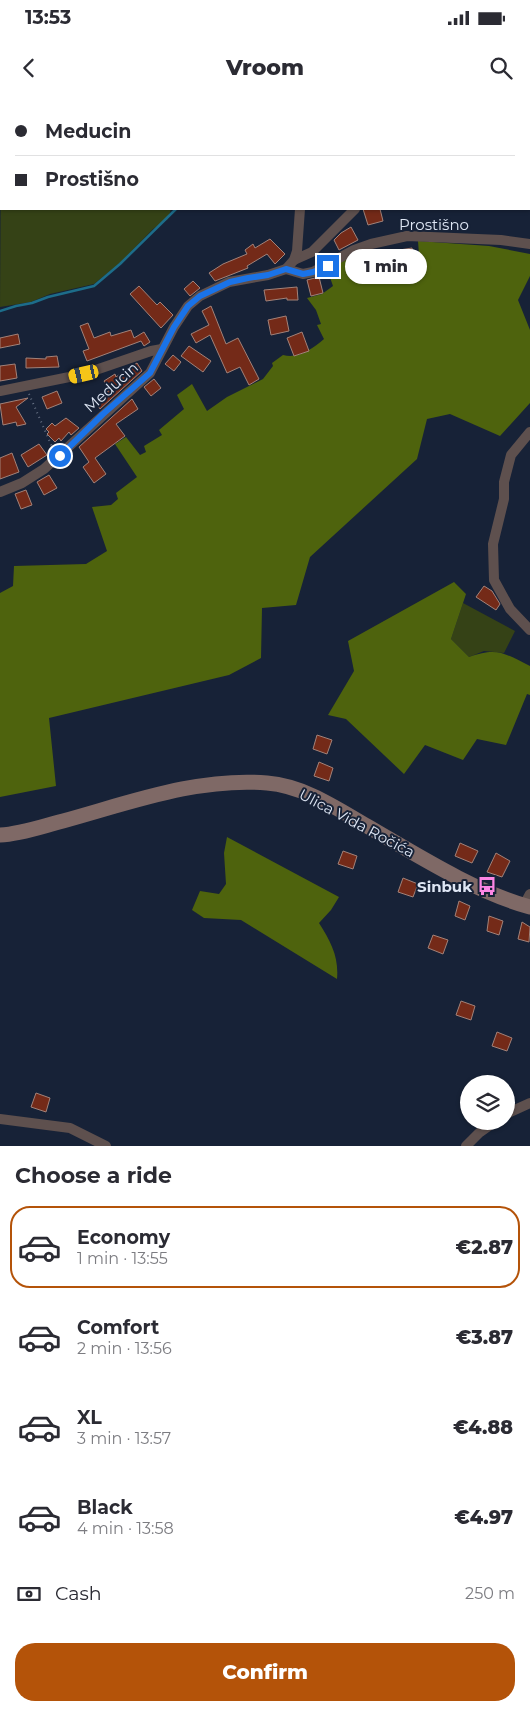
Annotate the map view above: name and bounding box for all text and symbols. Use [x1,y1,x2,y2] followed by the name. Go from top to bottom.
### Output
[25,6,71,29] text: 13:53
[15,54,43,82] icon: back
[226,54,304,81] text: Vroom
[487,54,515,82] icon: search
[45,120,131,143] text: Meducin
[45,168,139,191] text: Prostišno
[399,215,469,234] street label: Prostišno
[346,248,428,284] callout: 1 min
[317,255,339,277] route end
[364,257,408,276] text: 1 min
[80,358,142,416] street label: Meducin
[67,363,100,385] car
[49,445,71,467] route start
[296,784,418,862] street label: Ulica Vida Ročića
[476,875,498,897] bus stop icon: Sinbuk
[417,877,472,896] place label: Sinbuk
[460,1075,515,1130] map controls
[460,1075,515,1130] button: layers
[15,1162,172,1189] text: Choose a ride
[17,1225,62,1270] icon: car
[77,1226,170,1249] text: Economy
[456,1236,513,1259] text: €2.87
[77,1249,168,1268] text: 1 min · 13:55
[17,1315,62,1360] icon: car
[77,1316,159,1339] text: Comfort
[456,1326,513,1349] text: €3.87
[77,1339,172,1358] text: 2 min · 13:56
[17,1405,62,1450] icon: car
[77,1406,102,1429] text: XL
[453,1416,513,1439] text: €4.88
[77,1429,171,1448] text: 3 min · 13:57
[17,1495,62,1540] icon: car
[77,1496,133,1519] text: Black
[454,1506,513,1529] text: €4.97
[77,1519,174,1538] text: 4 min · 13:58
[15,1580,43,1608] icon: cash
[55,1582,102,1605] text: Cash
[465,1584,515,1603] text: 250 m
[15,1643,515,1701] button: Confirm

